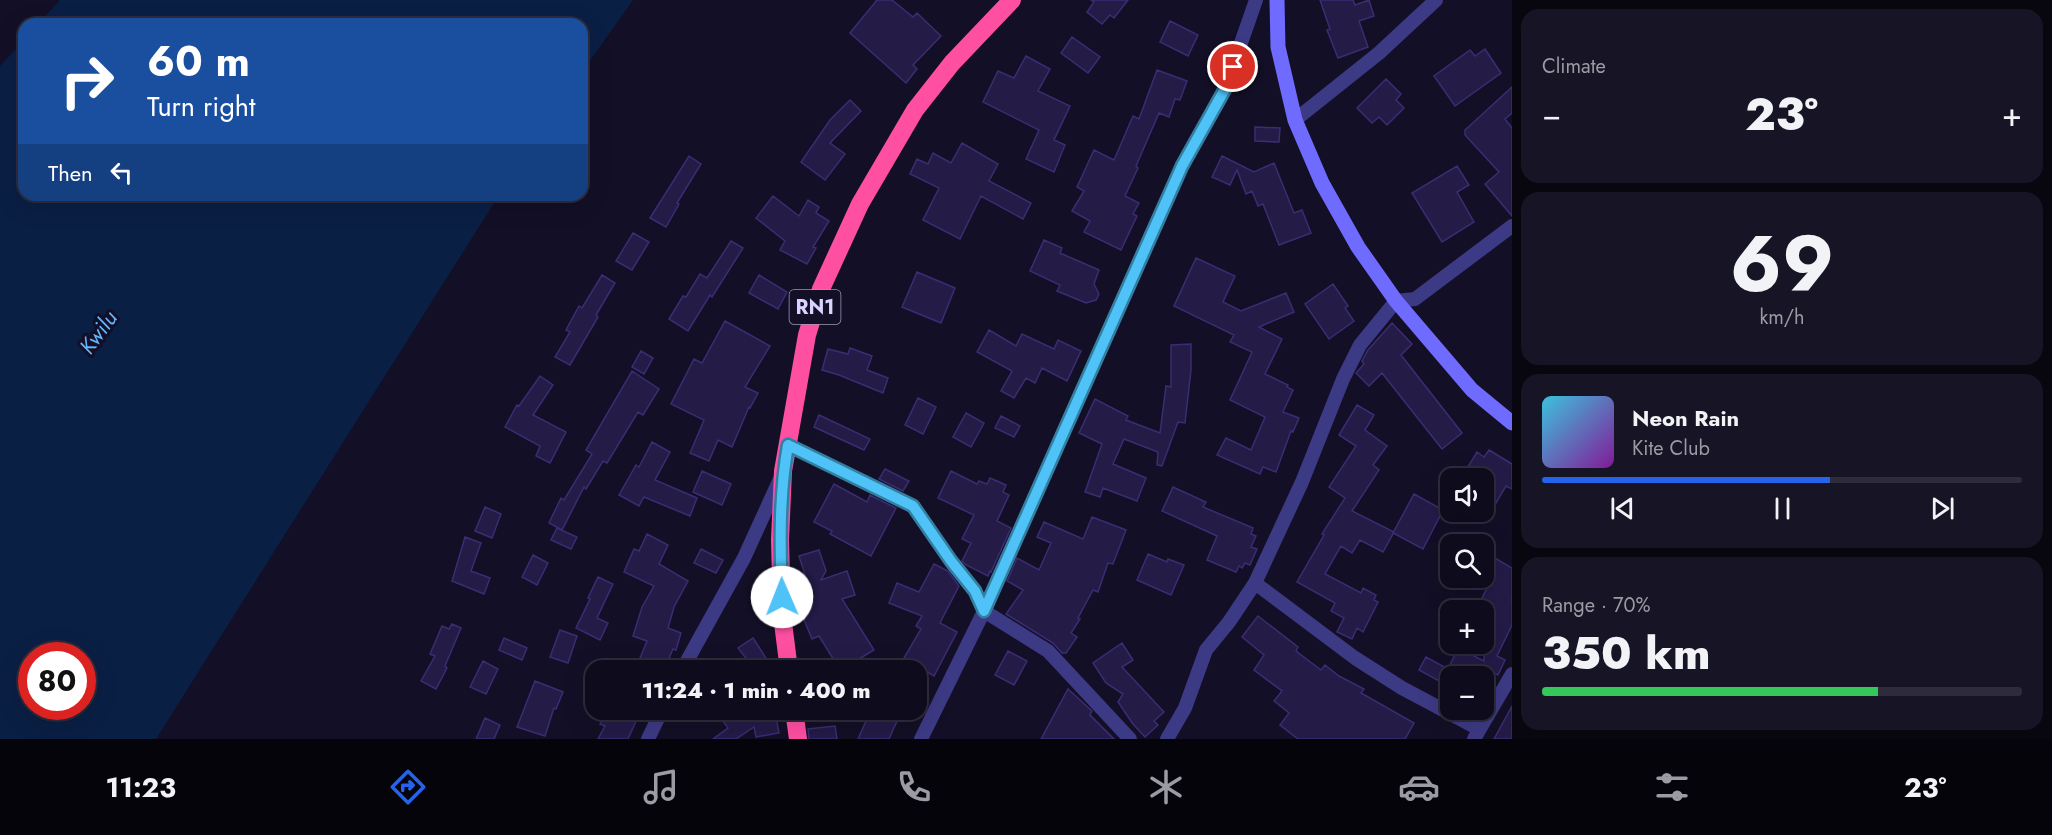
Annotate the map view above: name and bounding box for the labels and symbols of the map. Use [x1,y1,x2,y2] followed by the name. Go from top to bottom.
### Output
[1207,41,1258,92] pin
[790,290,840,324] road number: RN1
[71,304,125,360] water label: Kwilu
[750,565,814,629] position arrow
[18,642,96,720] speed limit sign: 80

